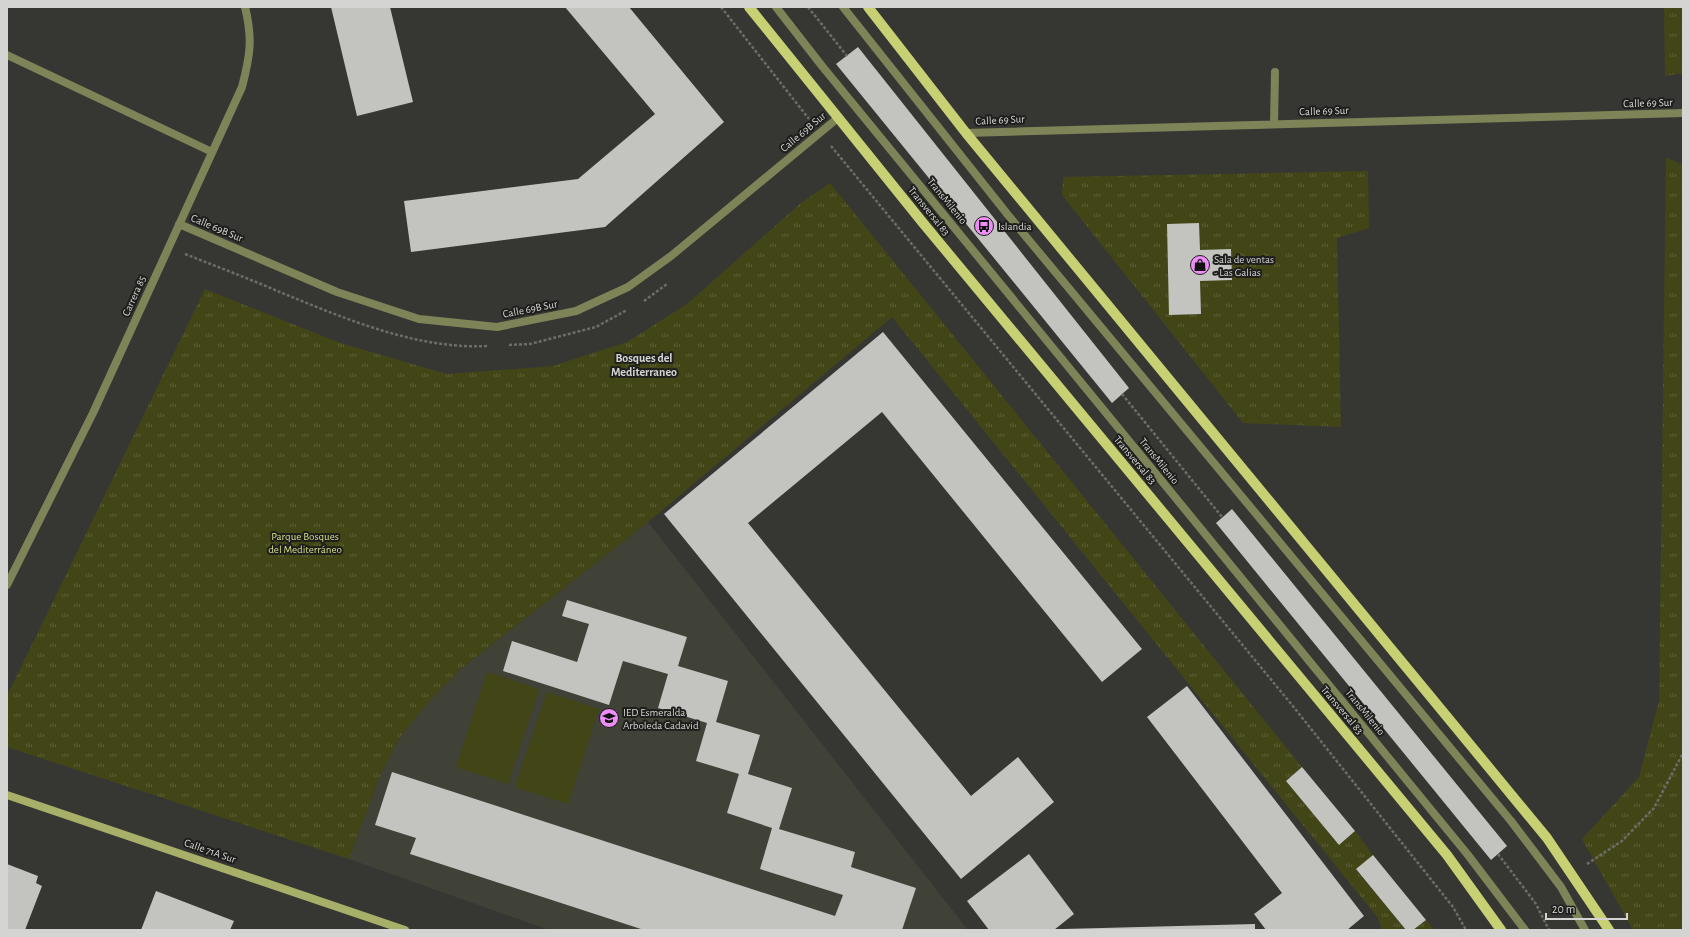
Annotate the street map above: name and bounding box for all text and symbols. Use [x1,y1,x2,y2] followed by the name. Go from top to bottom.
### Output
[1623,97,1673,109] street label: Calle 69 Sur
[1299,105,1349,117] street label: Calle 69 Sur
[778,110,828,154] street label: Calle 69B Sur
[975,113,1025,127] street label: Calle 69 Sur
[925,176,969,226] street label: TransMilenio
[906,184,952,238] street label: Transversal 83
[189,212,245,244] street label: Calle 69B Sur
[973,215,995,237] bus stop icon: Islandia
[998,221,1032,232] place label: Islandia
[1189,254,1211,276] shop icon: Sala de ventas - Las Galias
[1214,254,1274,278] place label: Sala de ventas - Las Galias
[120,274,148,318] street label: Carrera 85
[502,298,559,320] street label: Calle 69B Sur
[611,352,677,378] district label: Bosques del Mediterraneo
[1112,434,1159,487] street label: Transversal 83
[1137,436,1181,486] street label: TransMilenio
[268,531,342,555] park label: Parque Bosques del Mediterráneo
[1319,684,1366,737] street label: Transversal 83
[1343,687,1387,737] street label: TransMilenio
[598,707,620,729] school or university icon: IED Esmeralda Arboleda Cadavid
[623,707,699,731] place label: IED Esmeralda Arboleda Cadavid
[183,837,238,865] street label: Calle 71A Sur
[1546,895,1627,921] scale bar
[1552,903,1575,915] text: 20 m

